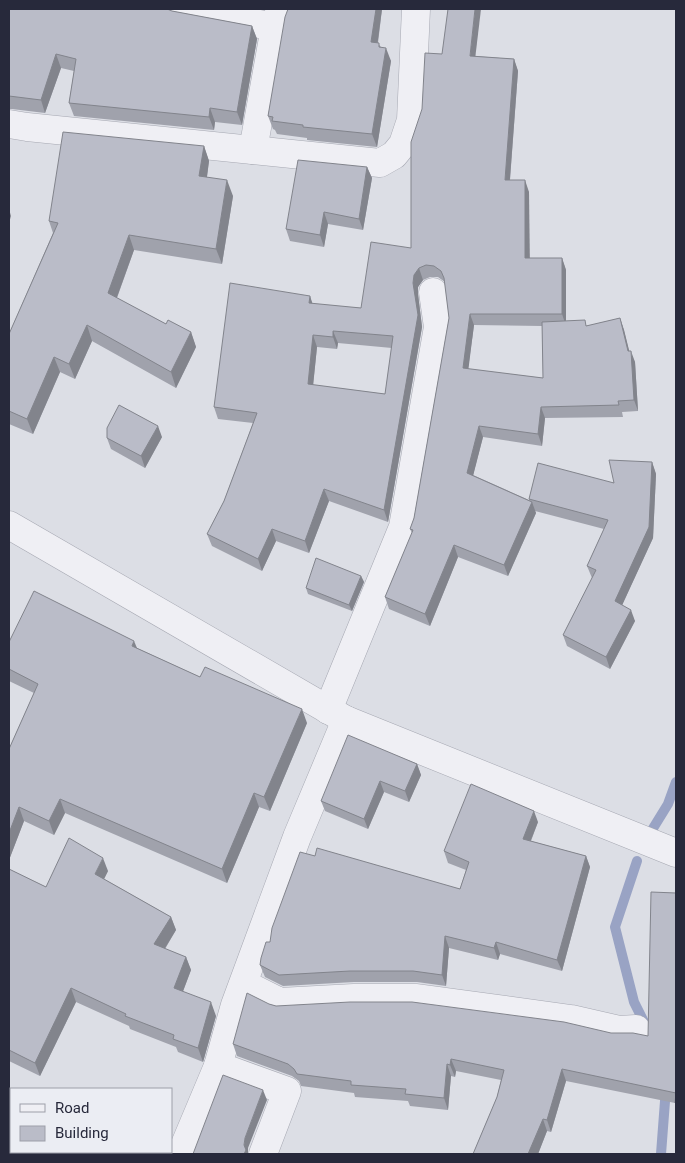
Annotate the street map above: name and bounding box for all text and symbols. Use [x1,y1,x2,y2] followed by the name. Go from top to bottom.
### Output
[10,1088,172,1153] legend
[55,1099,89,1117] text: Road
[55,1124,109,1142] text: Building

